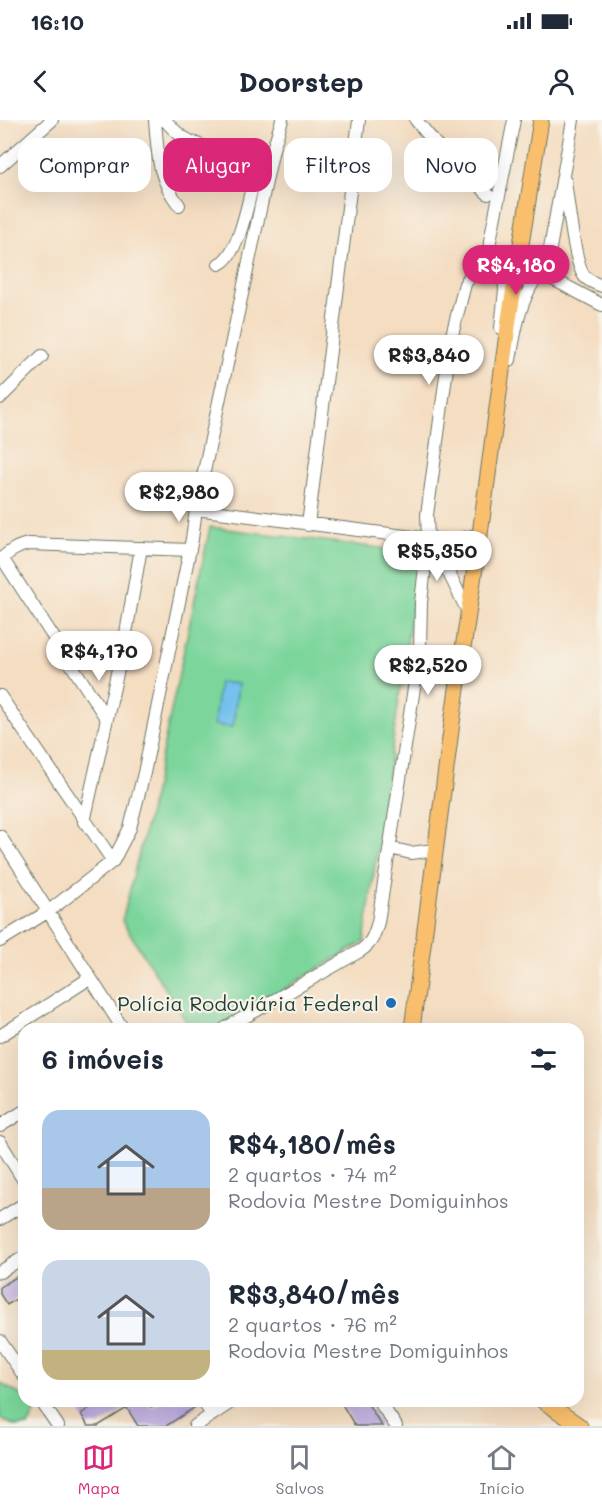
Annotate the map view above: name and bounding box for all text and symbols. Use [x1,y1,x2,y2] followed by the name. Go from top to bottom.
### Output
[30,7,84,36] text: 16:10
[239,64,363,99] text: Doorstep
[24,65,57,98] icon: back
[545,65,578,98] icon: person
[18,138,151,192] chip: Comprar
[163,138,272,192] chip: Alugar
[284,138,392,192] chip: Filtros
[404,138,498,192] chip: Novo
[461,245,571,296] pin: R$4,180
[476,251,556,277] text: R$4,180
[374,335,484,386] pin: R$3,840
[388,341,470,367] text: R$3,840
[124,472,234,523] pin: R$2,980
[139,478,219,504] text: R$2,980
[382,531,492,582] pin: R$5,350
[397,537,477,563] text: R$5,350
[44,631,154,682] pin: R$4,170
[60,637,138,663] text: R$4,170
[373,645,483,696] pin: R$2,520
[388,651,468,677] text: R$2,520
[117,990,379,1016] place label: Polícia Rodoviária Federal
[384,996,398,1010] marker: Polícia Rodoviária Federal
[42,1042,164,1076] text: 6 imóveis
[527,1043,560,1076] icon: filters
[228,1127,396,1161] text: R$4,180/mês
[90,1134,162,1206] icon: home
[228,1161,396,1187] text: 2 quartos · 74 m²
[228,1187,509,1213] text: Rodovia Mestre Domiguinhos
[228,1277,400,1311] text: R$3,840/mês
[90,1284,162,1356] icon: home
[228,1311,397,1337] text: 2 quartos · 76 m²
[228,1337,509,1363] text: Rodovia Mestre Domiguinhos
[78,1441,120,1498] tab: Mapa
[276,1441,324,1498] tab: Salvos
[480,1441,524,1498] tab: Início

